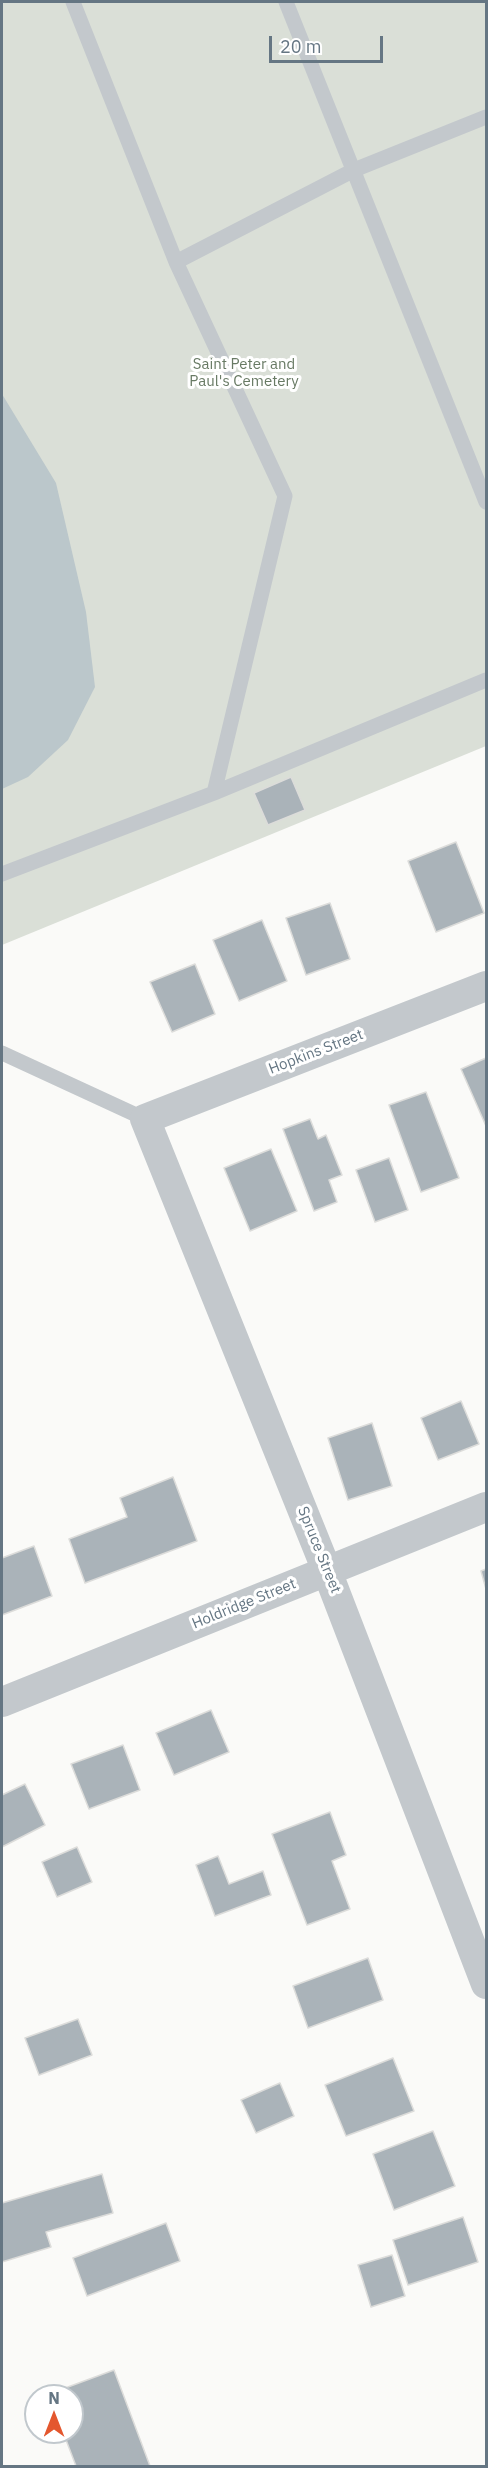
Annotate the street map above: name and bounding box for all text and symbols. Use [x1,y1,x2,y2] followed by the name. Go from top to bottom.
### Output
[272,24,386,62] scale bar
[280,35,322,58] text: 20 m
[189,356,299,391] park label: Saint Peter and Paul's Cemetery
[266,1026,366,1078] street label: Hopkins Street
[293,1504,345,1596] street label: Spruce Street
[189,1575,299,1633] street label: Holdridge Street
[24,2384,84,2444] north arrow
[48,2388,60,2408] text: N

